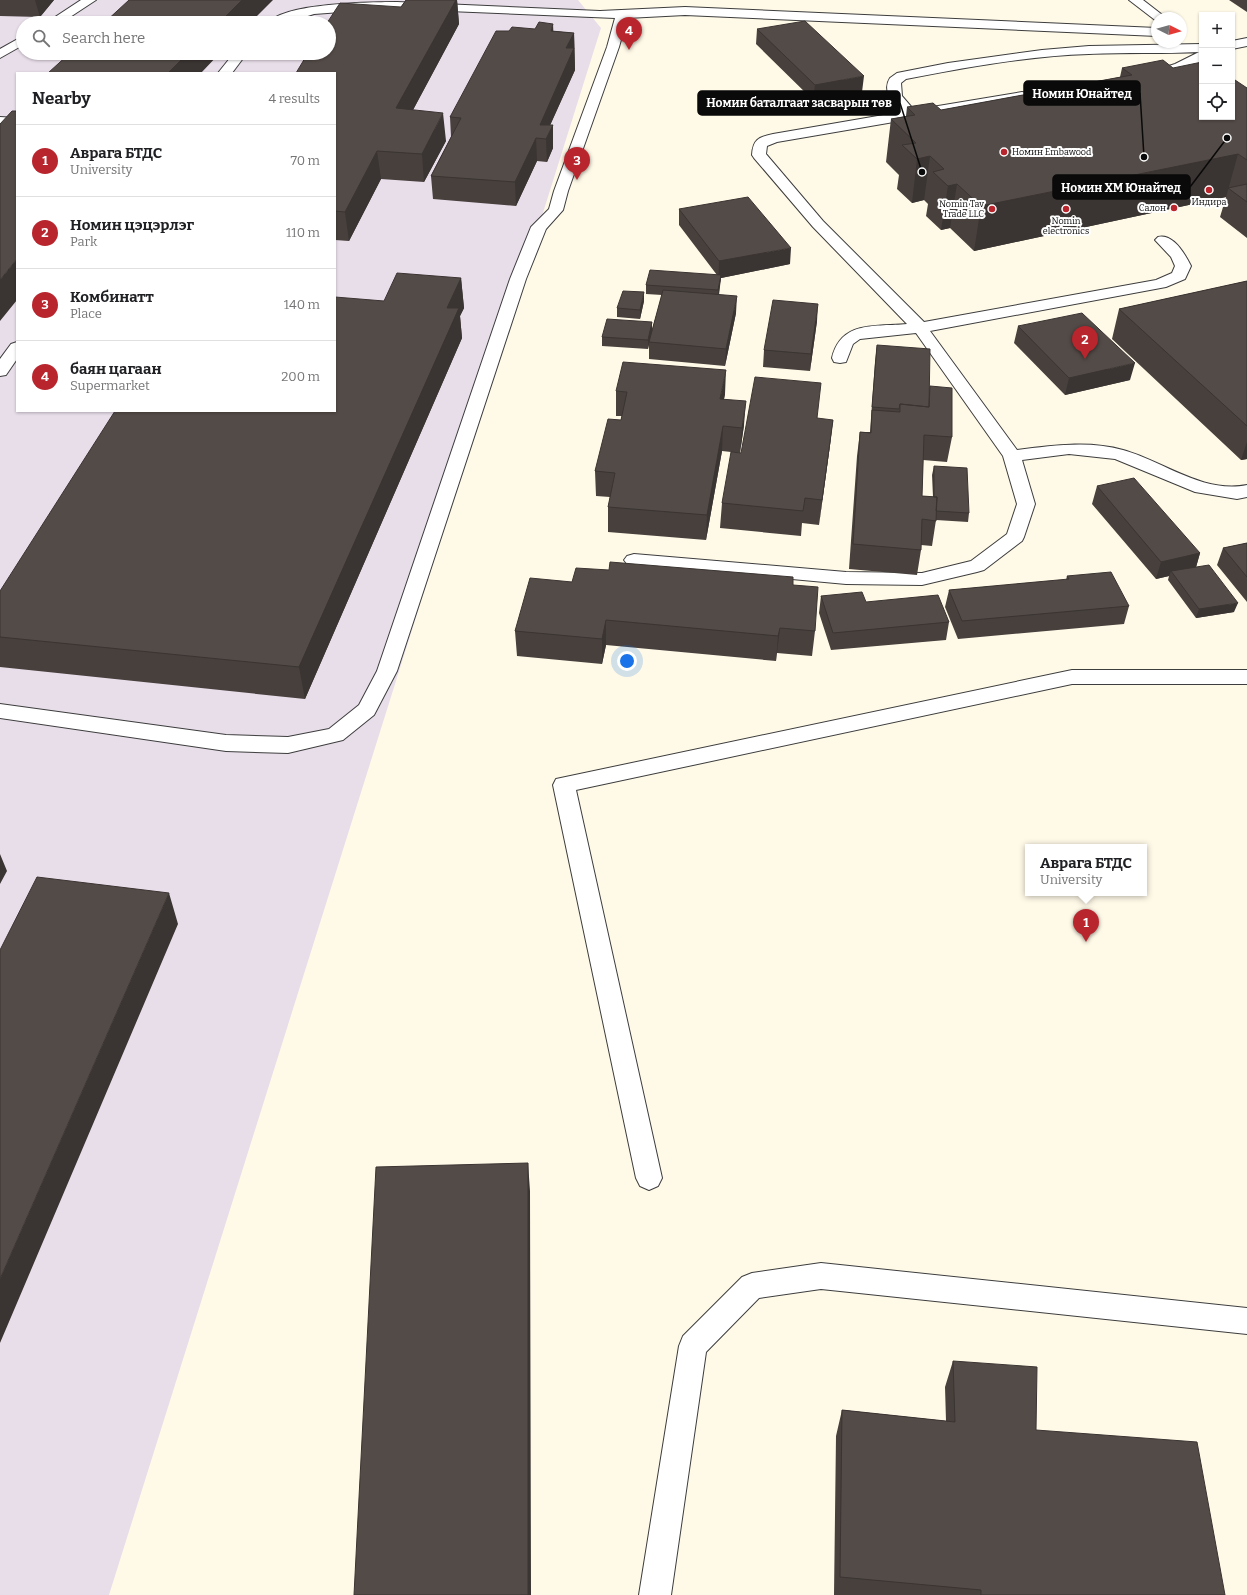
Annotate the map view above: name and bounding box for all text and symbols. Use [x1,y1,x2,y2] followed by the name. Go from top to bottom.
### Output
[1151,12,1187,48] north arrow
[1199,12,1235,120] map controls
[1199,12,1235,48] button: +
[16,16,336,60] search box
[616,17,642,50] pin: 4
[30,27,52,49] icon: search
[62,29,145,47] text: Search here
[1199,48,1235,84] button: −
[1024,81,1140,105] callout: Номин Юнайтед
[1199,84,1235,120] button: locate
[1032,87,1132,101] text: Номин Юнайтед
[32,88,91,109] text: Nearby
[268,91,320,106] text: 4 results
[698,91,900,115] callout: Номин баталгаат засварын төв
[706,96,892,110] text: Номин баталгаат засварын төв
[70,144,162,162] text: Аврага БТДС
[564,147,590,180] pin: 3
[999,147,1009,157] marker: Номин Embawood
[1012,147,1092,157] place label: Номин Embawood
[42,153,48,168] text: 1
[290,153,320,168] text: 70 m
[70,162,132,177] text: University
[1053,175,1190,199] callout: Номин ХМ Юнайтед
[1061,181,1181,195] text: Номин ХМ Юнайтед
[1204,185,1214,195] marker: Индира
[1192,197,1227,207] place label: Индира
[939,199,984,219] place label: Nomin Tav Trade LLC
[1139,203,1166,213] place label: Салон
[1169,203,1179,213] marker: Салон
[987,204,997,214] marker: Nomin Tav Trade LLC
[1061,204,1071,214] marker: Nomin electronics
[70,216,194,234] text: Номин цэцэрлэг
[1043,216,1089,236] place label: Nomin electronics
[41,225,49,240] text: 2
[286,225,320,240] text: 110 m
[70,234,97,249] text: Park
[70,288,154,306] text: Комбинатт
[41,297,49,312] text: 3
[284,297,320,312] text: 140 m
[70,306,102,321] text: Place
[1072,326,1098,359] pin: 2
[70,360,162,378] text: баян цагаан
[41,369,49,384] text: 4
[281,369,320,384] text: 200 m
[70,378,150,393] text: Supermarket
[617,651,637,671] your location
[1025,844,1147,896] popup
[1040,854,1132,872] text: Аврага БТДС
[1040,872,1102,887] text: University
[1073,909,1099,942] pin: 1

